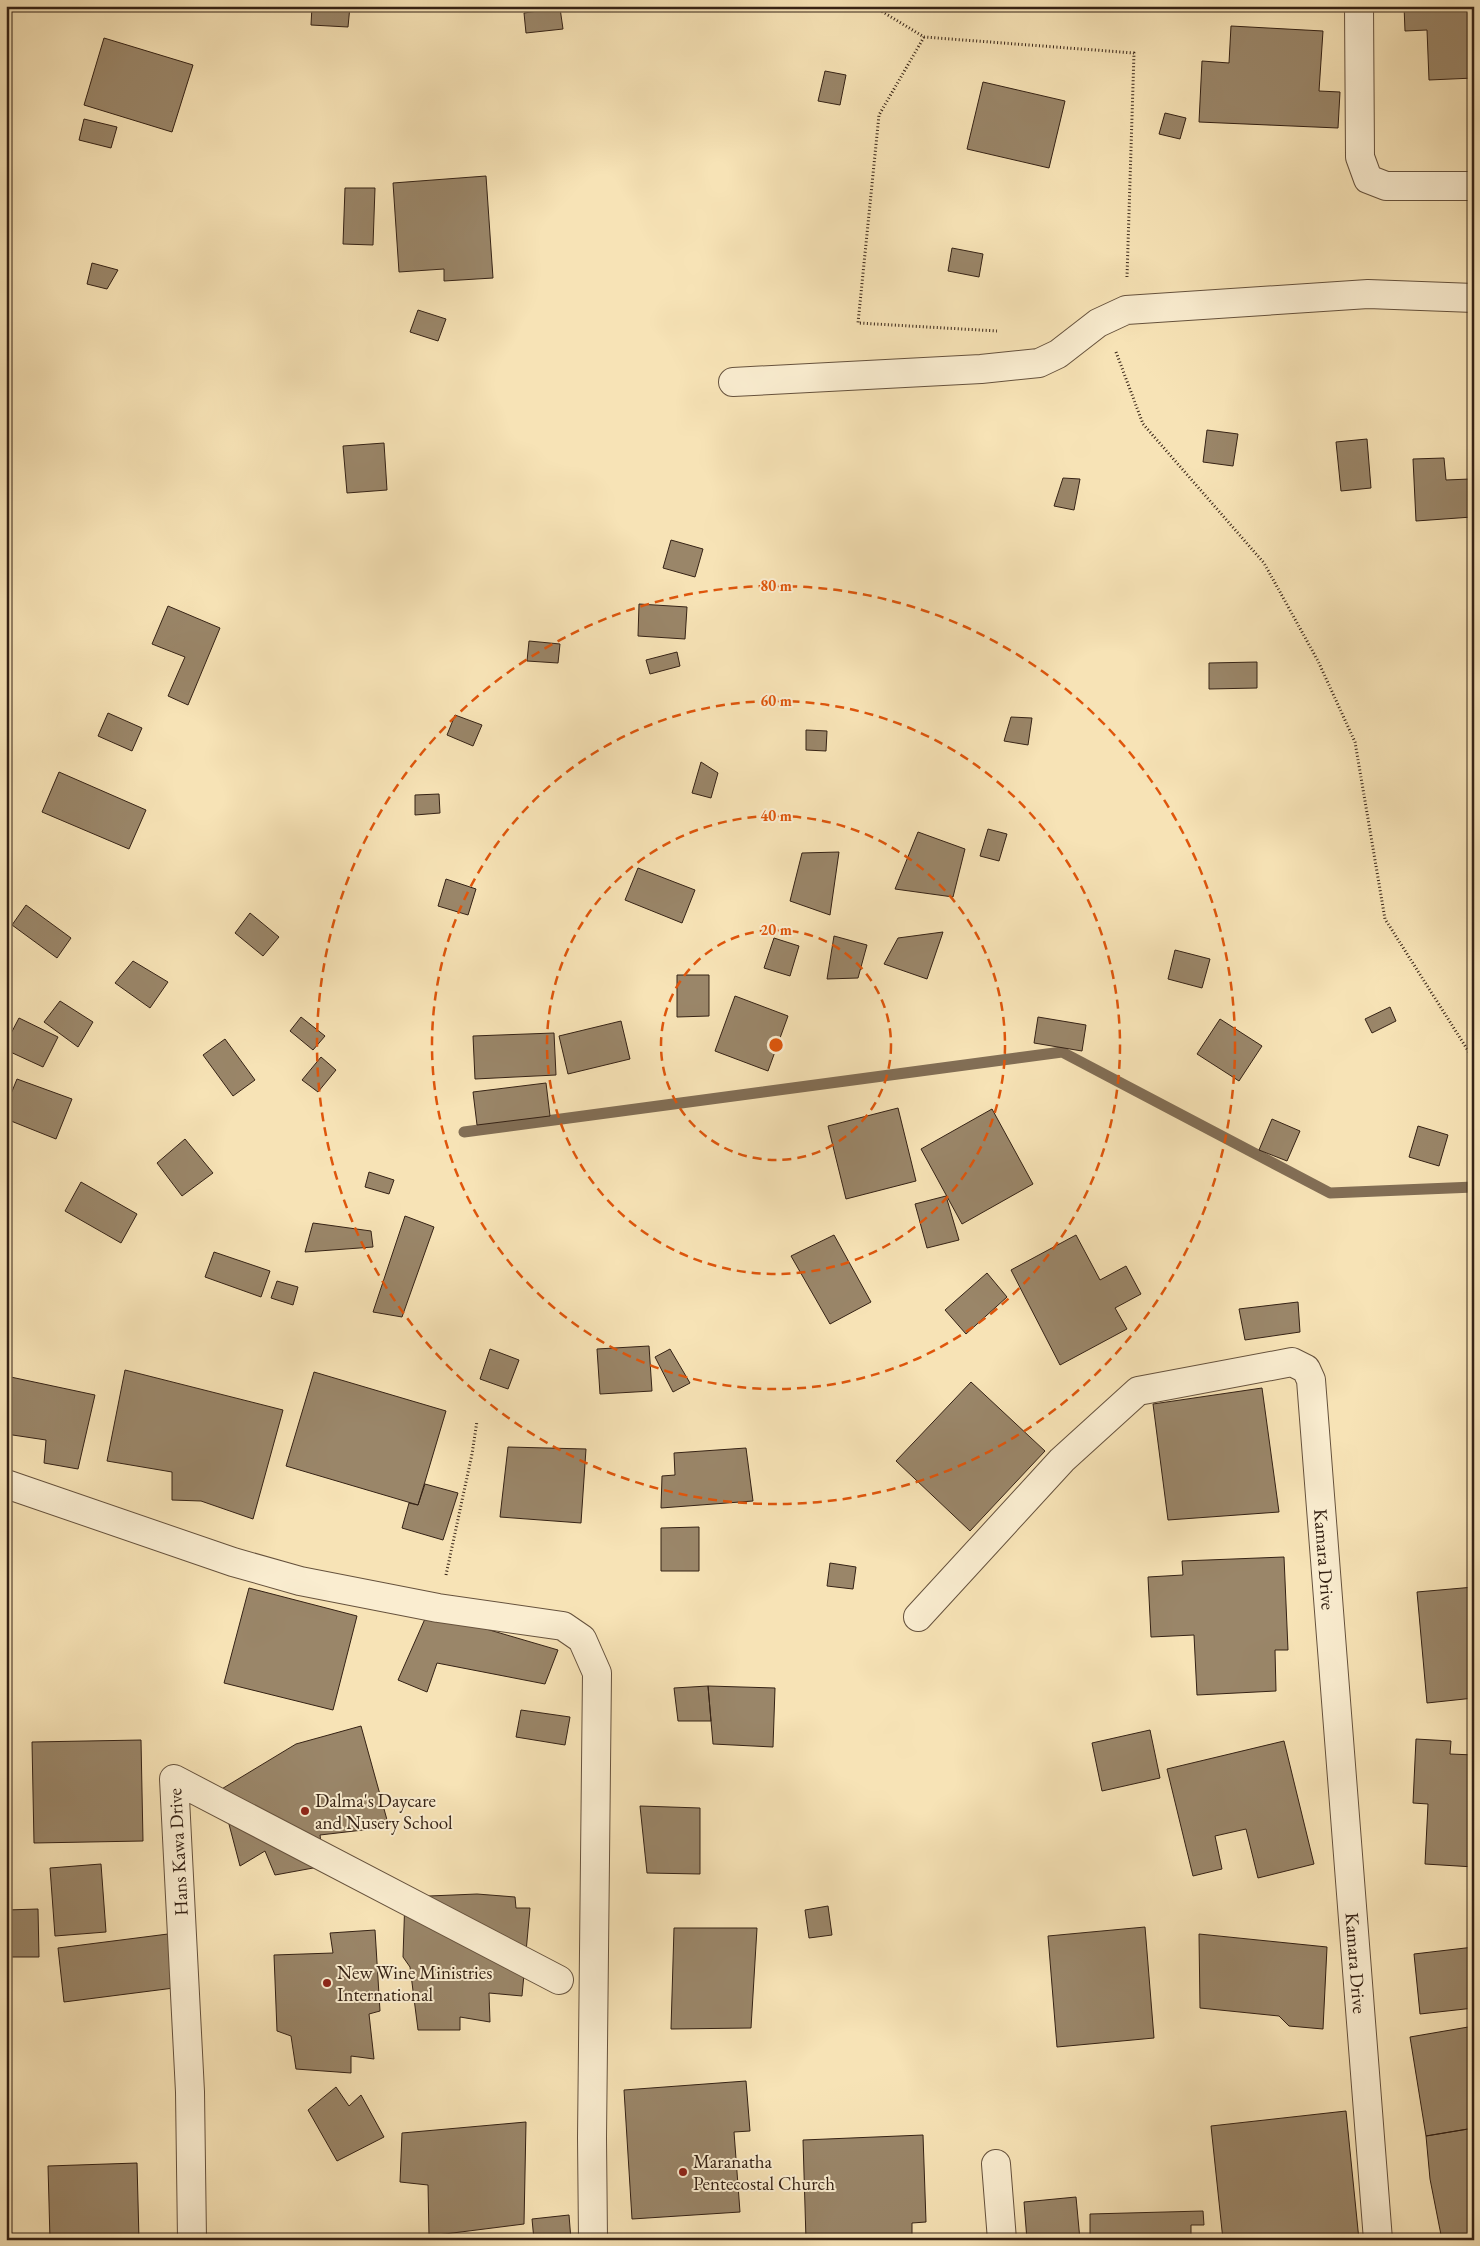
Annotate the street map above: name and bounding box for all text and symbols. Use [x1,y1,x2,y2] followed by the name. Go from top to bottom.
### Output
[760,576,792,595] text: 80 m
[760,691,792,710] text: 60 m
[760,806,792,825] text: 40 m
[760,920,792,939] text: 20 m
[767,1036,785,1054] centre of rings
[1309,1508,1341,1611] street label: Kamara Drive
[162,1788,194,1916] street label: Hans Kawa Drive
[315,1788,453,1835] place label: Dalma's Daycare and Nusery School
[299,1805,311,1817] marker: Dalma's Daycare and Nusery School
[1340,1912,1373,2015] street label: Kamara Drive
[337,1960,492,2007] place label: New Wine Ministries International
[321,1977,333,1989] marker: New Wine Ministries International
[693,2149,835,2196] place label: Maranatha Pentecostal Church
[677,2166,689,2178] marker: Maranatha Pentecostal Church

